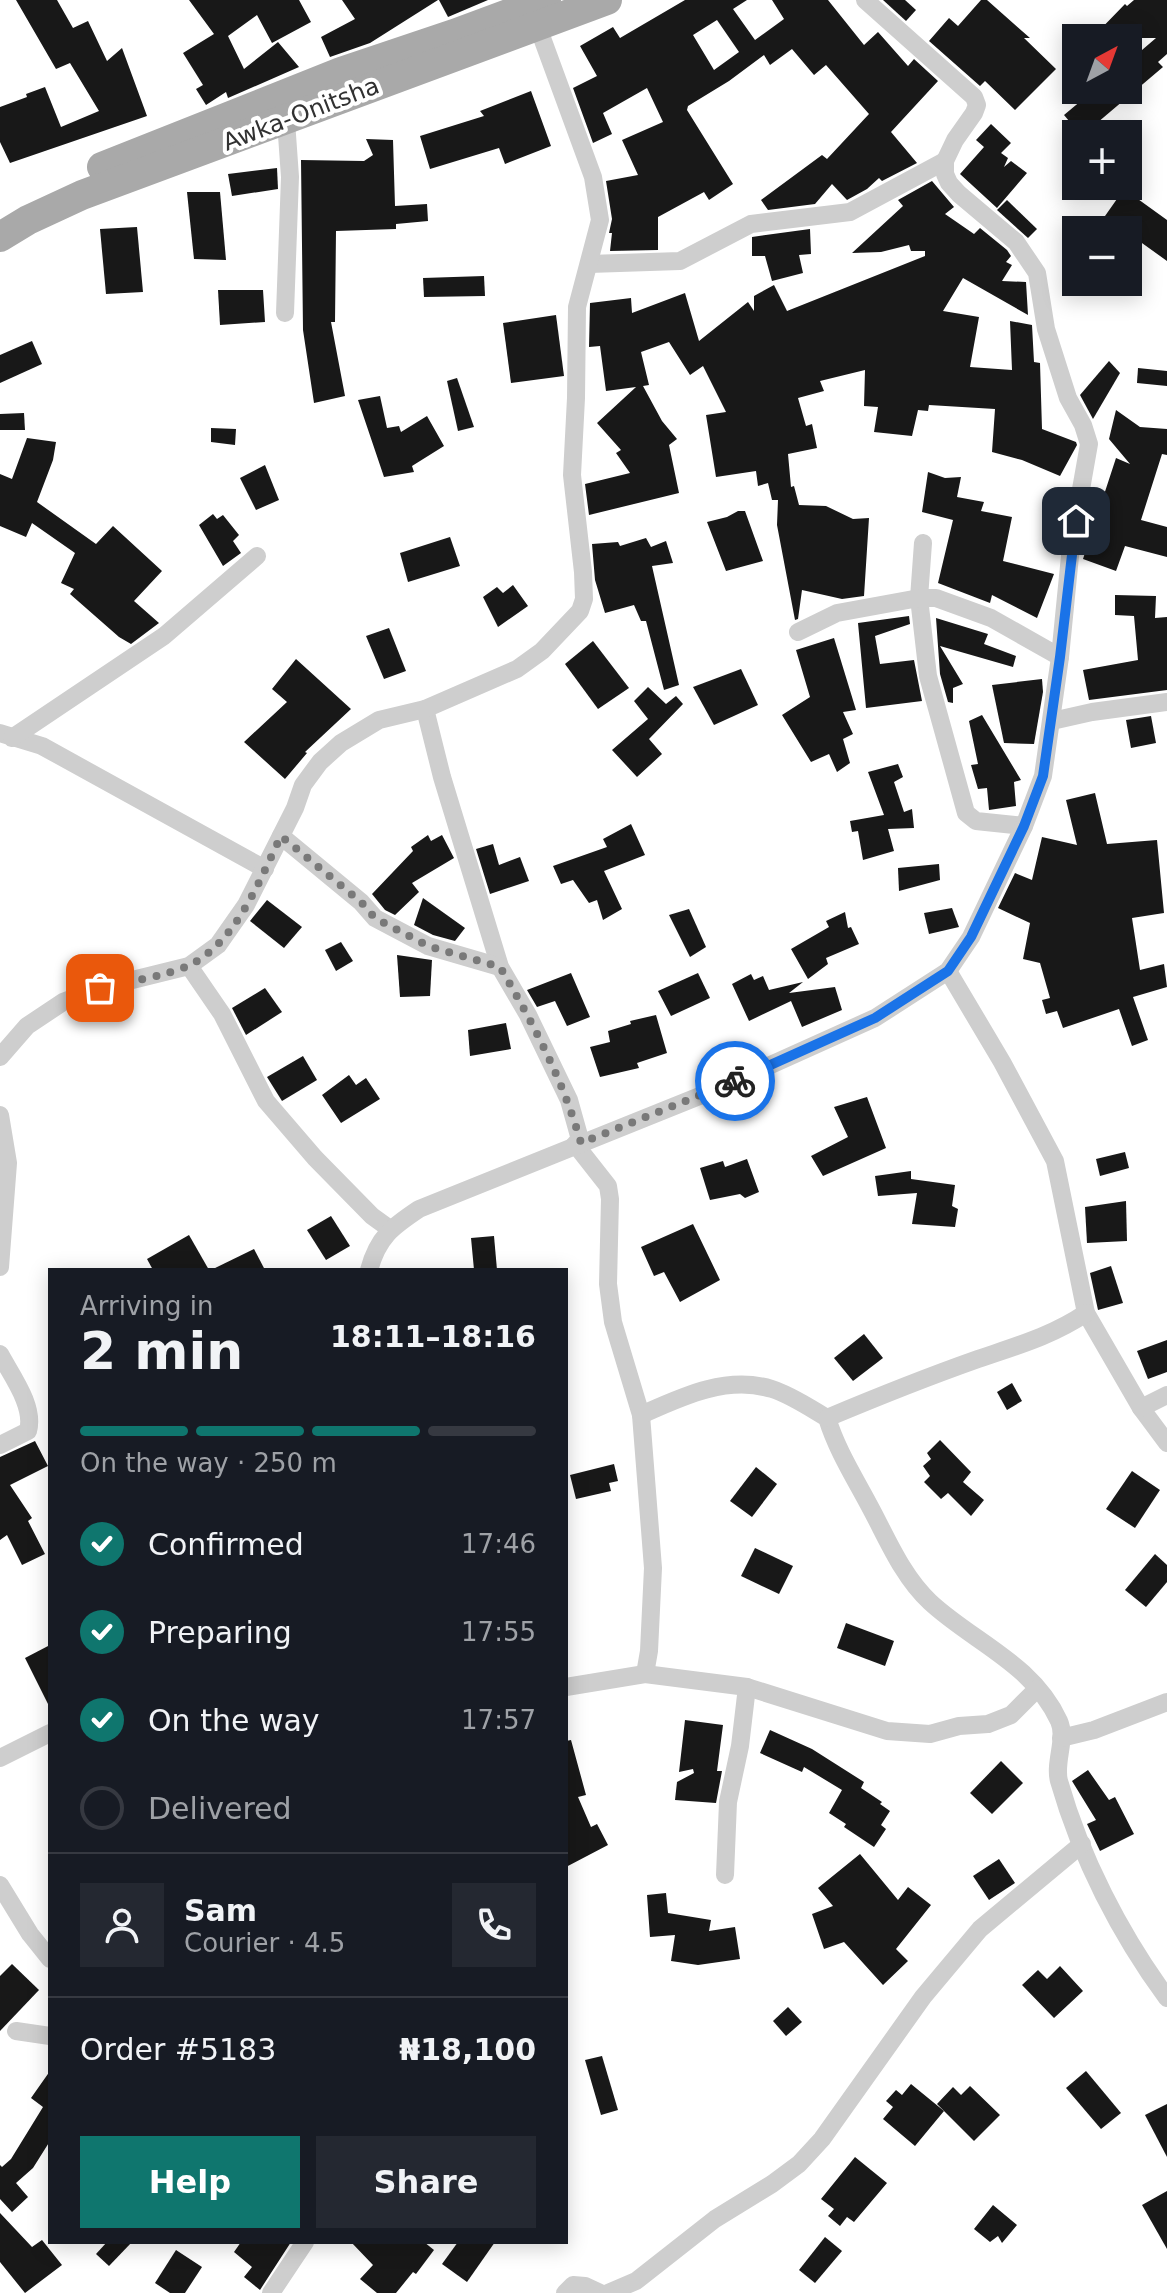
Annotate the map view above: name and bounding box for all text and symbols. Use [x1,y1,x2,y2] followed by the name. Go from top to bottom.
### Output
[1062,24,1142,104] north arrow
[1062,24,1142,296] map controls
[219,71,383,157] street label: Awka-Onitsha
[1062,120,1142,200] button: +
[1062,216,1142,296] button: −
[1042,487,1110,555] pin
[1054,499,1098,543] icon: home
[66,954,134,1022] pin
[78,966,122,1010] icon: bag
[695,1041,775,1121] courier
[713,1059,757,1103] icon: bike
[80,1291,214,1321] text: Arriving in
[330,1319,536,1354] text: 18:11–18:16
[80,1321,243,1381] text: 2 min
[80,1448,337,1478] text: On the way · 250 m
[80,1522,124,1566] icon: check
[148,1527,304,1562] text: Confirmed
[461,1529,536,1559] text: 17:46
[80,1610,124,1654] icon: check
[148,1615,292,1650] text: Preparing
[461,1617,536,1647] text: 17:55
[80,1698,124,1742] icon: check
[148,1703,320,1738] text: On the way
[461,1705,536,1735] text: 17:57
[148,1791,292,1826] text: Delivered
[80,1883,164,1967] button: person
[452,1883,536,1967] button: phone
[184,1893,257,1928] text: Sam
[184,1928,345,1958] text: Courier · 4.5
[80,2032,276,2067] text: Order #5183
[399,2032,536,2067] text: ₦18,100
[80,2136,300,2228] button: Help
[316,2136,536,2228] button: Share

